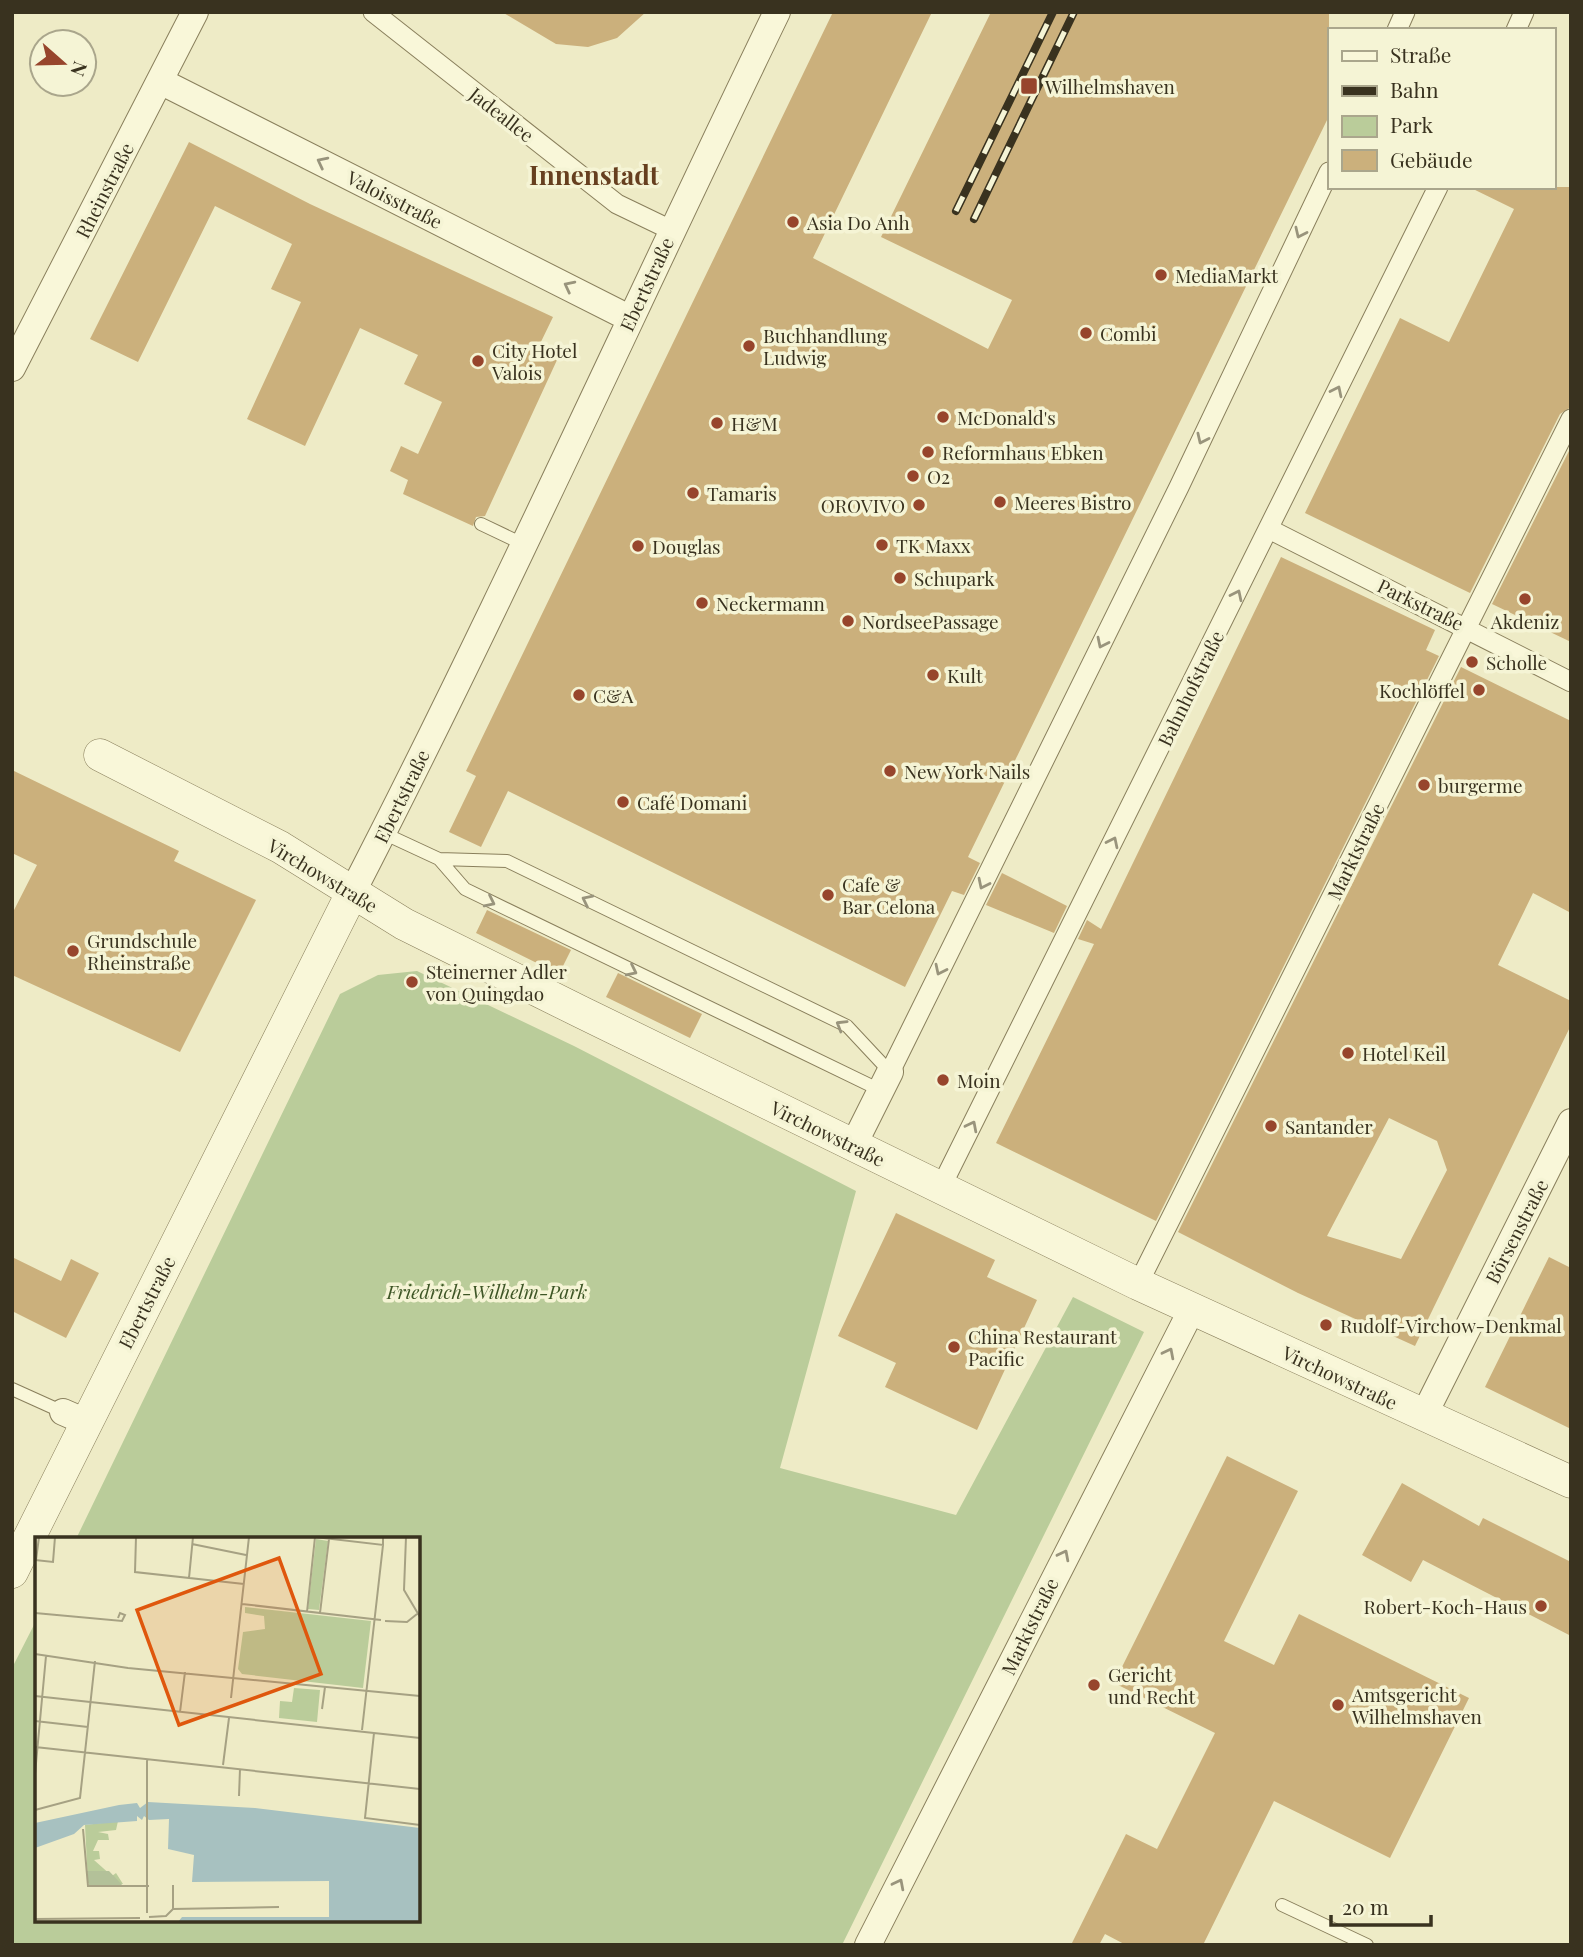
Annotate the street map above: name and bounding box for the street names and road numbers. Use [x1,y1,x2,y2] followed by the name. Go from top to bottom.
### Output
[464,80,540,147] street label: Jadeallee
[69,138,139,242] street label: Rheinstraße
[342,163,447,234] street label: Valoisstraße
[613,233,679,335] street label: Ebertstraße
[1374,572,1468,636] street label: Parkstraße
[1151,626,1229,750] street label: Bahnhofstraße
[367,745,435,847] street label: Ebertstraße
[1320,798,1390,904] street label: Marktstraße
[262,831,383,918] street label: Virchowstraße
[766,1094,889,1172] street label: Virchowstraße
[1479,1174,1553,1288] street label: Börsenstraße
[112,1251,180,1353] street label: Ebertstraße
[1277,1339,1402,1415] street label: Virchowstraße
[994,1573,1064,1679] street label: Marktstraße

